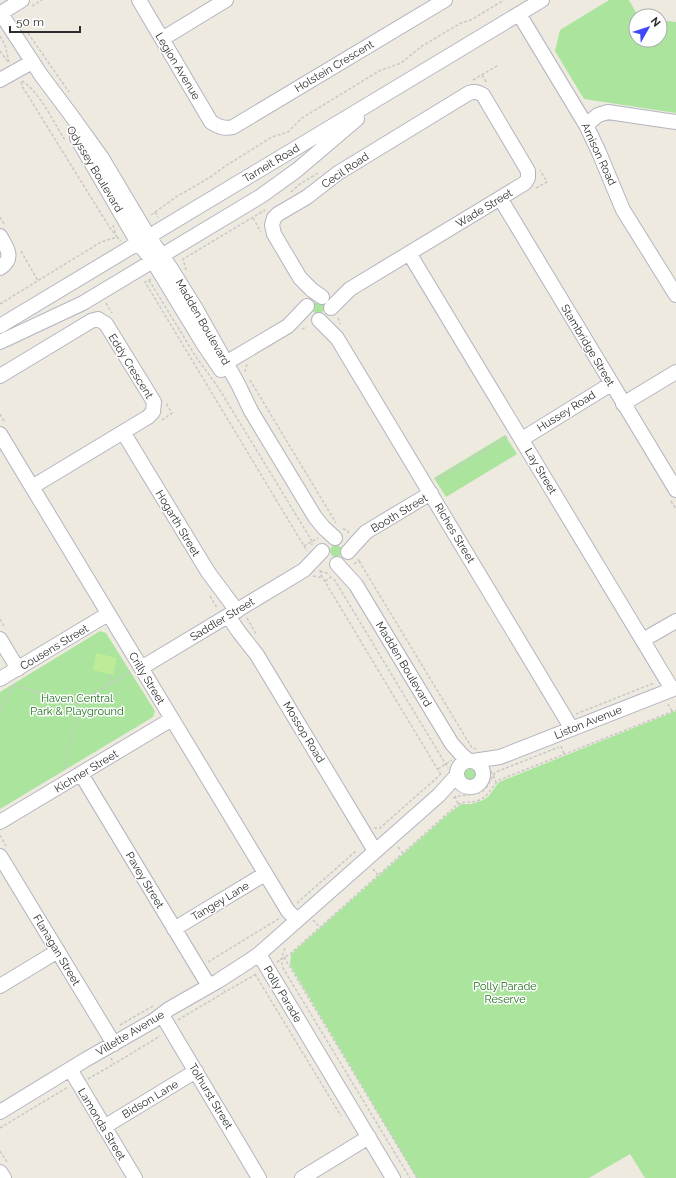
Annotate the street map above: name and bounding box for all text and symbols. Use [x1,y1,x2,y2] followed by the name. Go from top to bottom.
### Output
[10,8,80,34] scale bar
[628,8,668,48] north arrow
[16,15,44,29] text: 50 m
[648,15,663,29] text: N
[152,30,203,103] street label: Legion Avenue
[292,38,376,95] street label: Holstein Crescent
[578,121,619,188] street label: Arnison Road
[64,124,126,215] street label: Odyssey Boulevard
[241,141,302,185] street label: Tarneit Road
[319,150,372,191] street label: Cecil Road
[454,186,515,230] street label: Wade Street
[173,277,232,368] street label: Madden Boulevard
[558,302,617,389] street label: Stambridge Street
[105,331,156,401] street label: Eddy Crescent
[535,388,598,435] street label: Hussey Road
[522,446,559,497] street label: Lay Street
[153,488,203,559] street label: Hogarth Street
[369,491,430,535] street label: Booth Street
[432,501,478,566] street label: Riches Street
[188,595,257,644] street label: Saddler Street
[373,619,434,709] street label: Madden Boulevard
[18,622,91,673] street label: Cousens Street
[126,650,167,707] street label: Crilly Street
[30,692,124,718] park label: Haven Central Park & Playground
[280,699,327,765] street label: Mossop Road
[552,703,624,742] street label: Liston Avenue
[52,747,121,795] street label: Kichner Street
[123,850,167,911] street label: Pavey Street
[189,879,252,924] street label: Tangey Lane
[30,912,83,988] street label: Flanagan Street
[261,964,305,1025] street label: Polly Parade
[473,980,537,1006] park label: Polly Parade Reserve
[94,1008,167,1059] street label: Villette Avenue
[186,1061,235,1132] street label: Tolhurst Street
[120,1077,181,1121] street label: Bidson Lane
[75,1086,128,1163] street label: Lamonda Street

